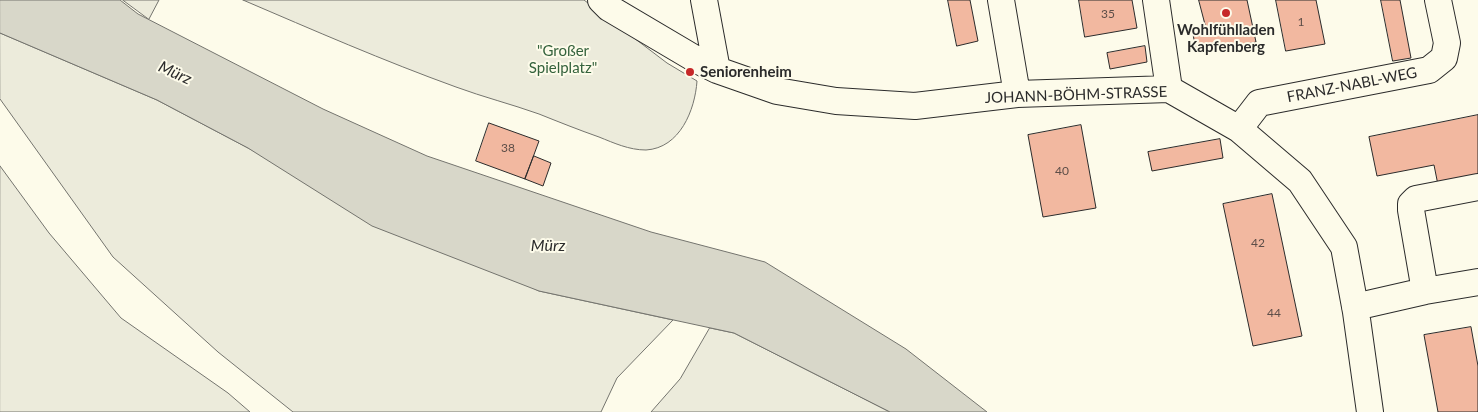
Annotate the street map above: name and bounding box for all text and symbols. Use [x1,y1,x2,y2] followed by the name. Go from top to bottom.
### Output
[1101,7,1115,21] house number: 35
[1220,7,1232,19] marker: Wohlfühlladen Kapfenberg
[1298,15,1304,29] house number: 1
[1177,21,1275,56] place label: Wohlfühlladen Kapfenberg
[529,42,597,77] park label: "Großer Spielplatz"
[155,57,195,89] water label: Mürz
[700,63,792,81] place label: Seniorenheim
[1285,64,1419,106] street label: FRANZ-NABL-WEG
[684,66,696,78] marker: Seniorenheim
[984,83,1168,107] street label: JOHANN-BÖHM-STRASSE
[501,141,515,155] house number: 38
[1055,164,1069,178] house number: 40
[531,236,565,256] water label: Mürz
[1251,236,1265,250] house number: 42
[1267,306,1281,320] house number: 44

